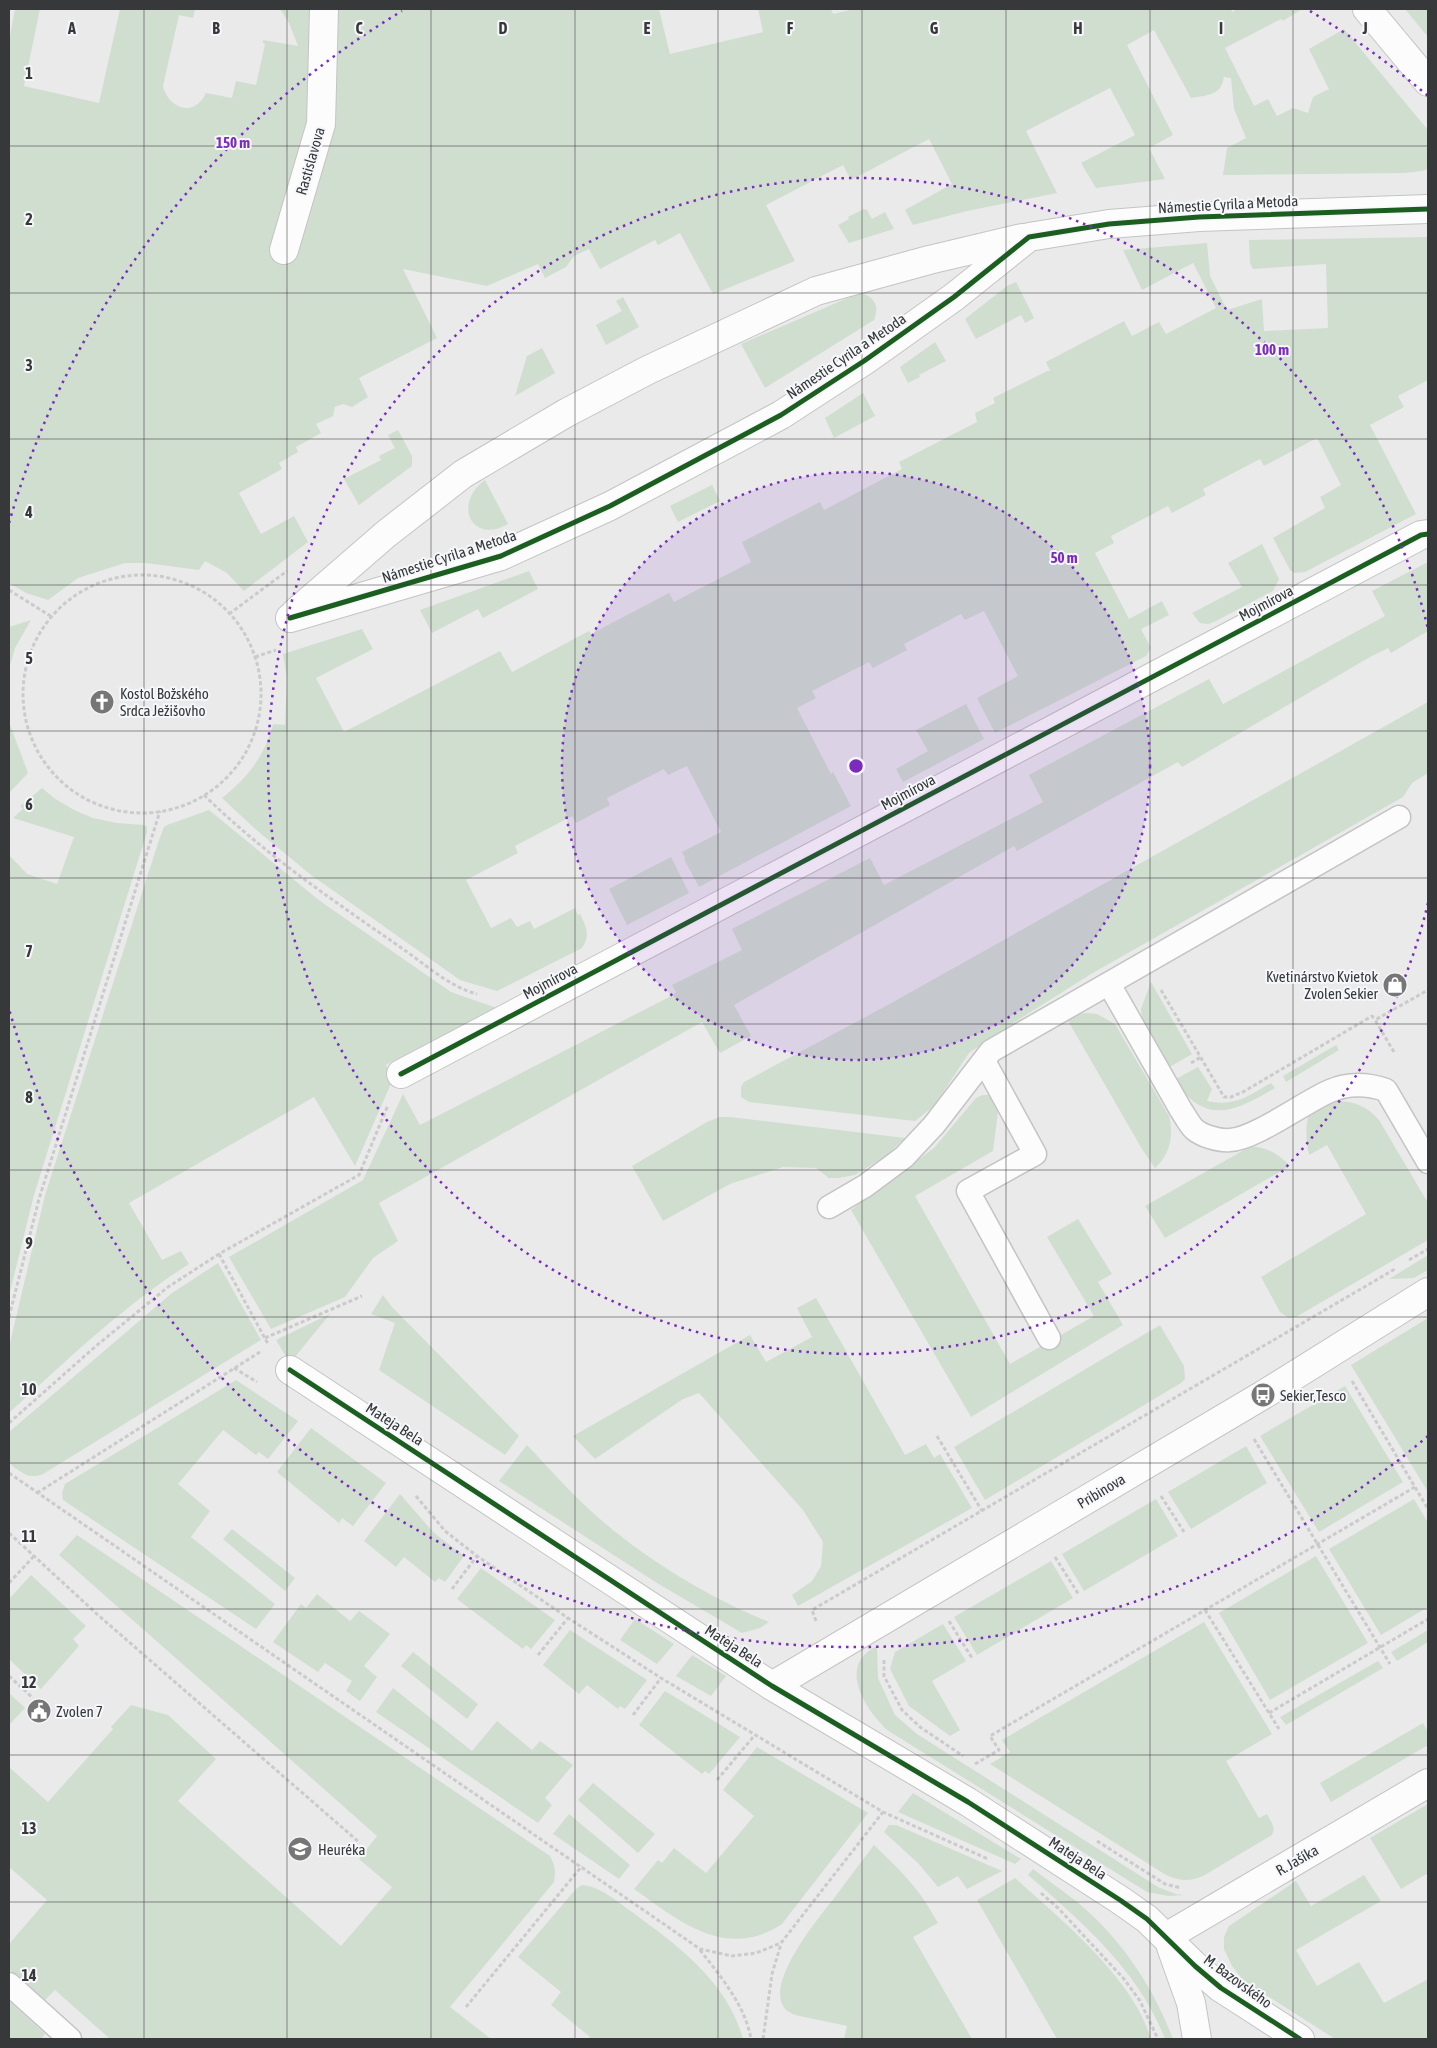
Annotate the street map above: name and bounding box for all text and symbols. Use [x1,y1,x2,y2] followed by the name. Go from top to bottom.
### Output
[67,19,76,37] text: A
[212,19,220,37] text: B
[355,19,363,37] text: C
[499,19,508,37] text: D
[644,19,651,37] text: E
[787,19,794,37] text: F
[930,19,939,37] text: G
[1073,19,1083,37] text: H
[1219,19,1223,37] text: I
[1361,19,1368,37] text: J
[25,64,33,82] text: 1
[292,125,328,197] street label: Rastislavova
[216,134,250,151] text: 150 m
[1157,192,1299,216] street label: Námestie Cyrila a Metoda
[25,210,33,228] text: 2
[783,310,909,402] street label: Námestie Cyrila a Metoda
[1255,341,1289,358] text: 100 m
[25,356,33,374] text: 3
[24,503,33,521] text: 4
[380,526,518,586] street label: Námestie Cyrila a Metoda
[1051,549,1078,566] text: 50 m
[1236,582,1296,624] street label: Mojmírova
[25,649,33,667] text: 5
[120,685,209,719] place label: Kostol Božského Srdca Ježišovho
[89,689,115,715] church icon: Kostol Božského Srdca Ježišovho
[847,757,865,775] centre of rings
[878,771,938,813] street label: Mojmírova
[25,795,33,813] text: 6
[25,942,33,960] text: 7
[520,960,580,1002] street label: Mojmírova
[1266,968,1379,1002] place label: Kvetinárstvo Kvietok Zvolen Sekier
[1382,972,1408,998] shop icon: Kvetinárstvo Kvietok Zvolen Sekier
[25,1088,33,1106] text: 8
[25,1234,33,1252] text: 9
[21,1380,37,1398] text: 10
[1250,1382,1276,1408] bus stop icon: Sekier,Tesco
[1280,1387,1346,1404] place label: Sekier,Tesco
[363,1399,427,1449] street label: Mateja Bela
[1074,1470,1128,1512] street label: Pribinova
[21,1527,37,1545] text: 11
[702,1621,766,1671] street label: Mateja Bela
[21,1673,37,1691] text: 12
[26,1698,52,1724] public building icon: Zvolen 7
[56,1703,103,1720] place label: Zvolen 7
[21,1819,37,1837] text: 13
[1046,1833,1110,1883] street label: Mateja Bela
[287,1836,313,1862] school or university icon: Heuréka
[318,1841,366,1858] place label: Heuréka
[1273,1841,1321,1879] street label: R. Jašíka
[1201,1951,1275,2011] street label: M. Bazovského
[21,1966,37,1984] text: 14

